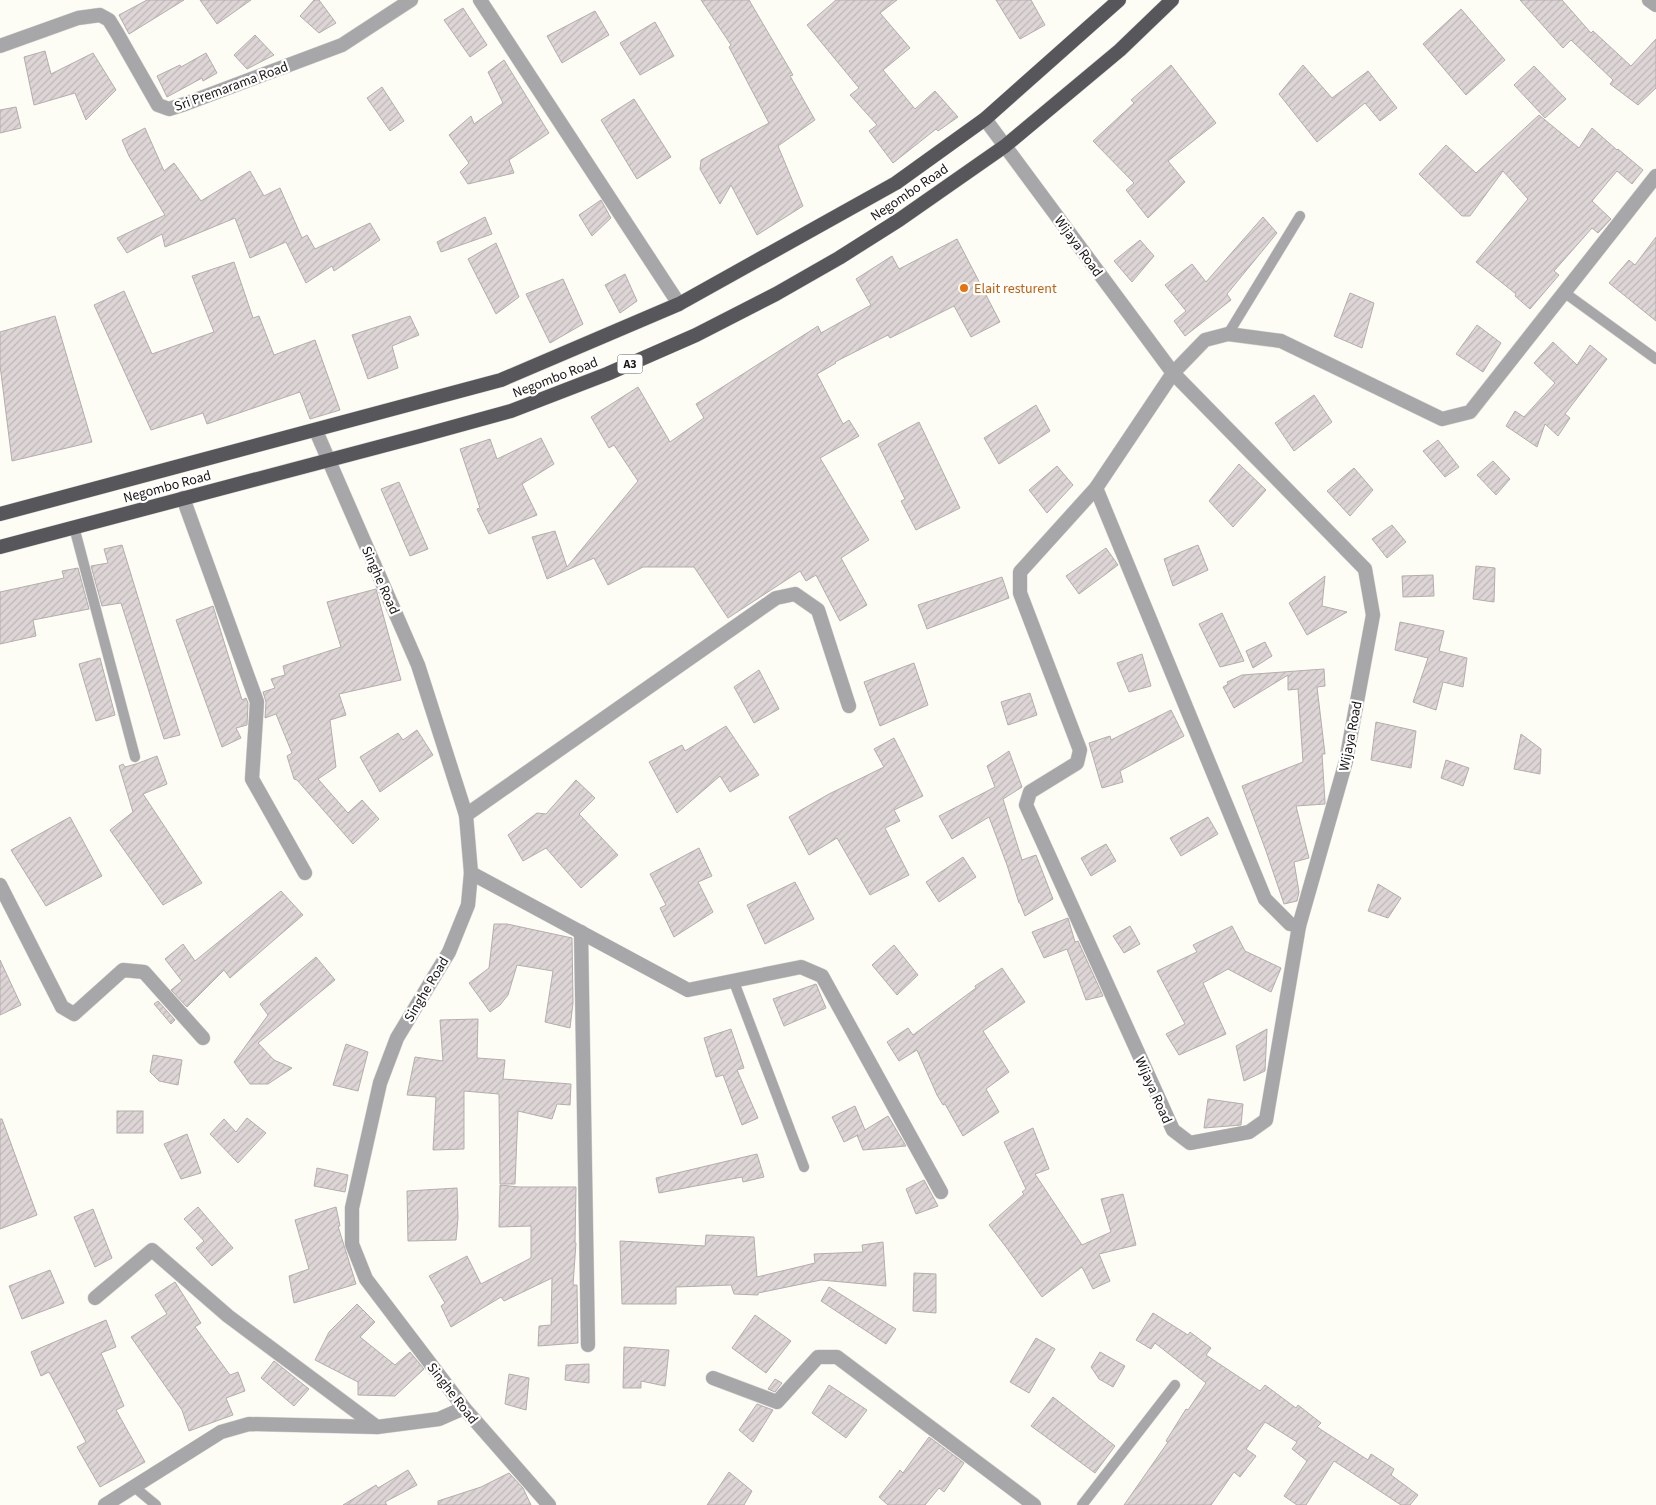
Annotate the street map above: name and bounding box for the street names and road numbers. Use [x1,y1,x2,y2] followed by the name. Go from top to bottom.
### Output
[172,57,291,117] street label: Sri Premarama Road
[867,159,953,226] street label: Negombo Road
[1049,212,1107,281] street label: Wijaya Road
[510,352,601,403] street label: Negombo Road
[618,354,642,374] road number: A3
[121,466,213,508] street label: Negombo Road
[356,543,404,618] street label: Singhe Road
[1334,699,1368,773] street label: Wijaya Road
[399,953,454,1026] street label: Singhe Road
[1129,1054,1177,1127] street label: Wijaya Road
[422,1359,483,1429] street label: Singhe Road

